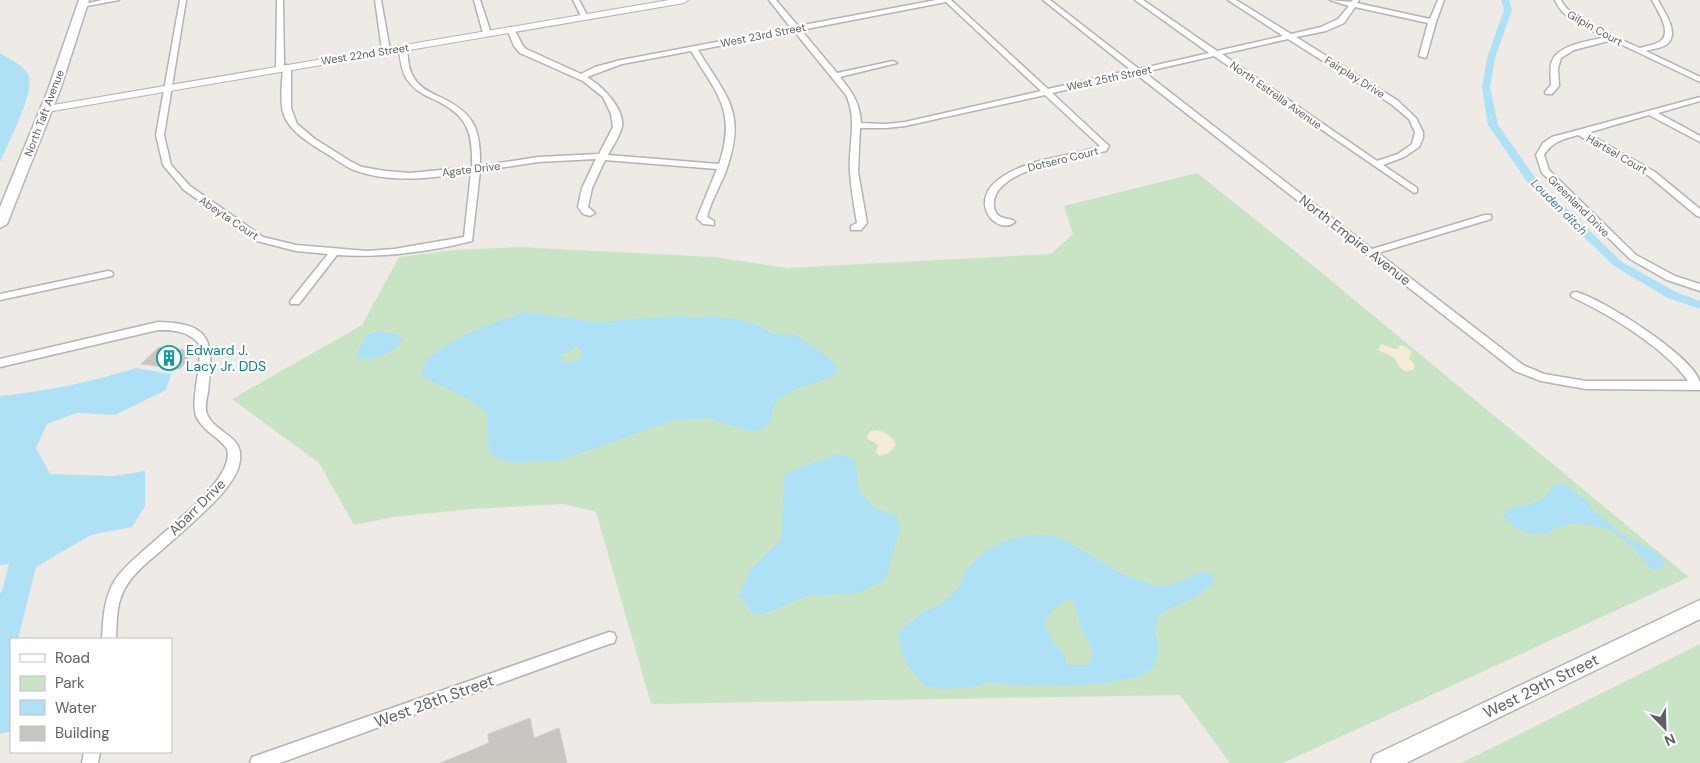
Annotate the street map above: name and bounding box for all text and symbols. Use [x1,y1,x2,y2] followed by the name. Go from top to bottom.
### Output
[1565,7,1625,49] street label: Gilpin Court
[719,20,807,50] street label: West 23rd Street
[320,40,410,68] street label: West 22nd Street
[1322,53,1388,101] street label: Fairplay Drive
[1227,58,1325,132] street label: North Estrella Avenue
[1065,62,1153,94] street label: West 25th Street
[21,68,67,158] street label: North Taft Avenue
[1584,131,1650,177] street label: Hartsel Court
[1026,143,1100,175] street label: Dotsero Court
[441,158,501,180] street label: Agate Drive
[1545,172,1613,240] street label: Greenland Drive
[1527,175,1591,239] water label: Louden ditch
[1295,191,1415,289] street label: North Empire Avenue
[197,193,261,243] street label: Abeyta Court
[186,341,266,375] place label: Edward J. Lacy Jr. DDS
[156,345,182,371] building icon: Edward J. Lacy Jr. DDS
[165,475,229,539] street label: Abarr Drive
[10,638,172,753] legend
[55,648,90,668] text: Road
[1480,649,1602,723] street label: West 29th Street
[371,670,497,732] street label: West 28th Street
[55,673,85,693] text: Park
[55,698,97,718] text: Water
[1640,703,1690,753] north arrow
[55,723,110,743] text: Building
[1662,730,1678,750] text: N

